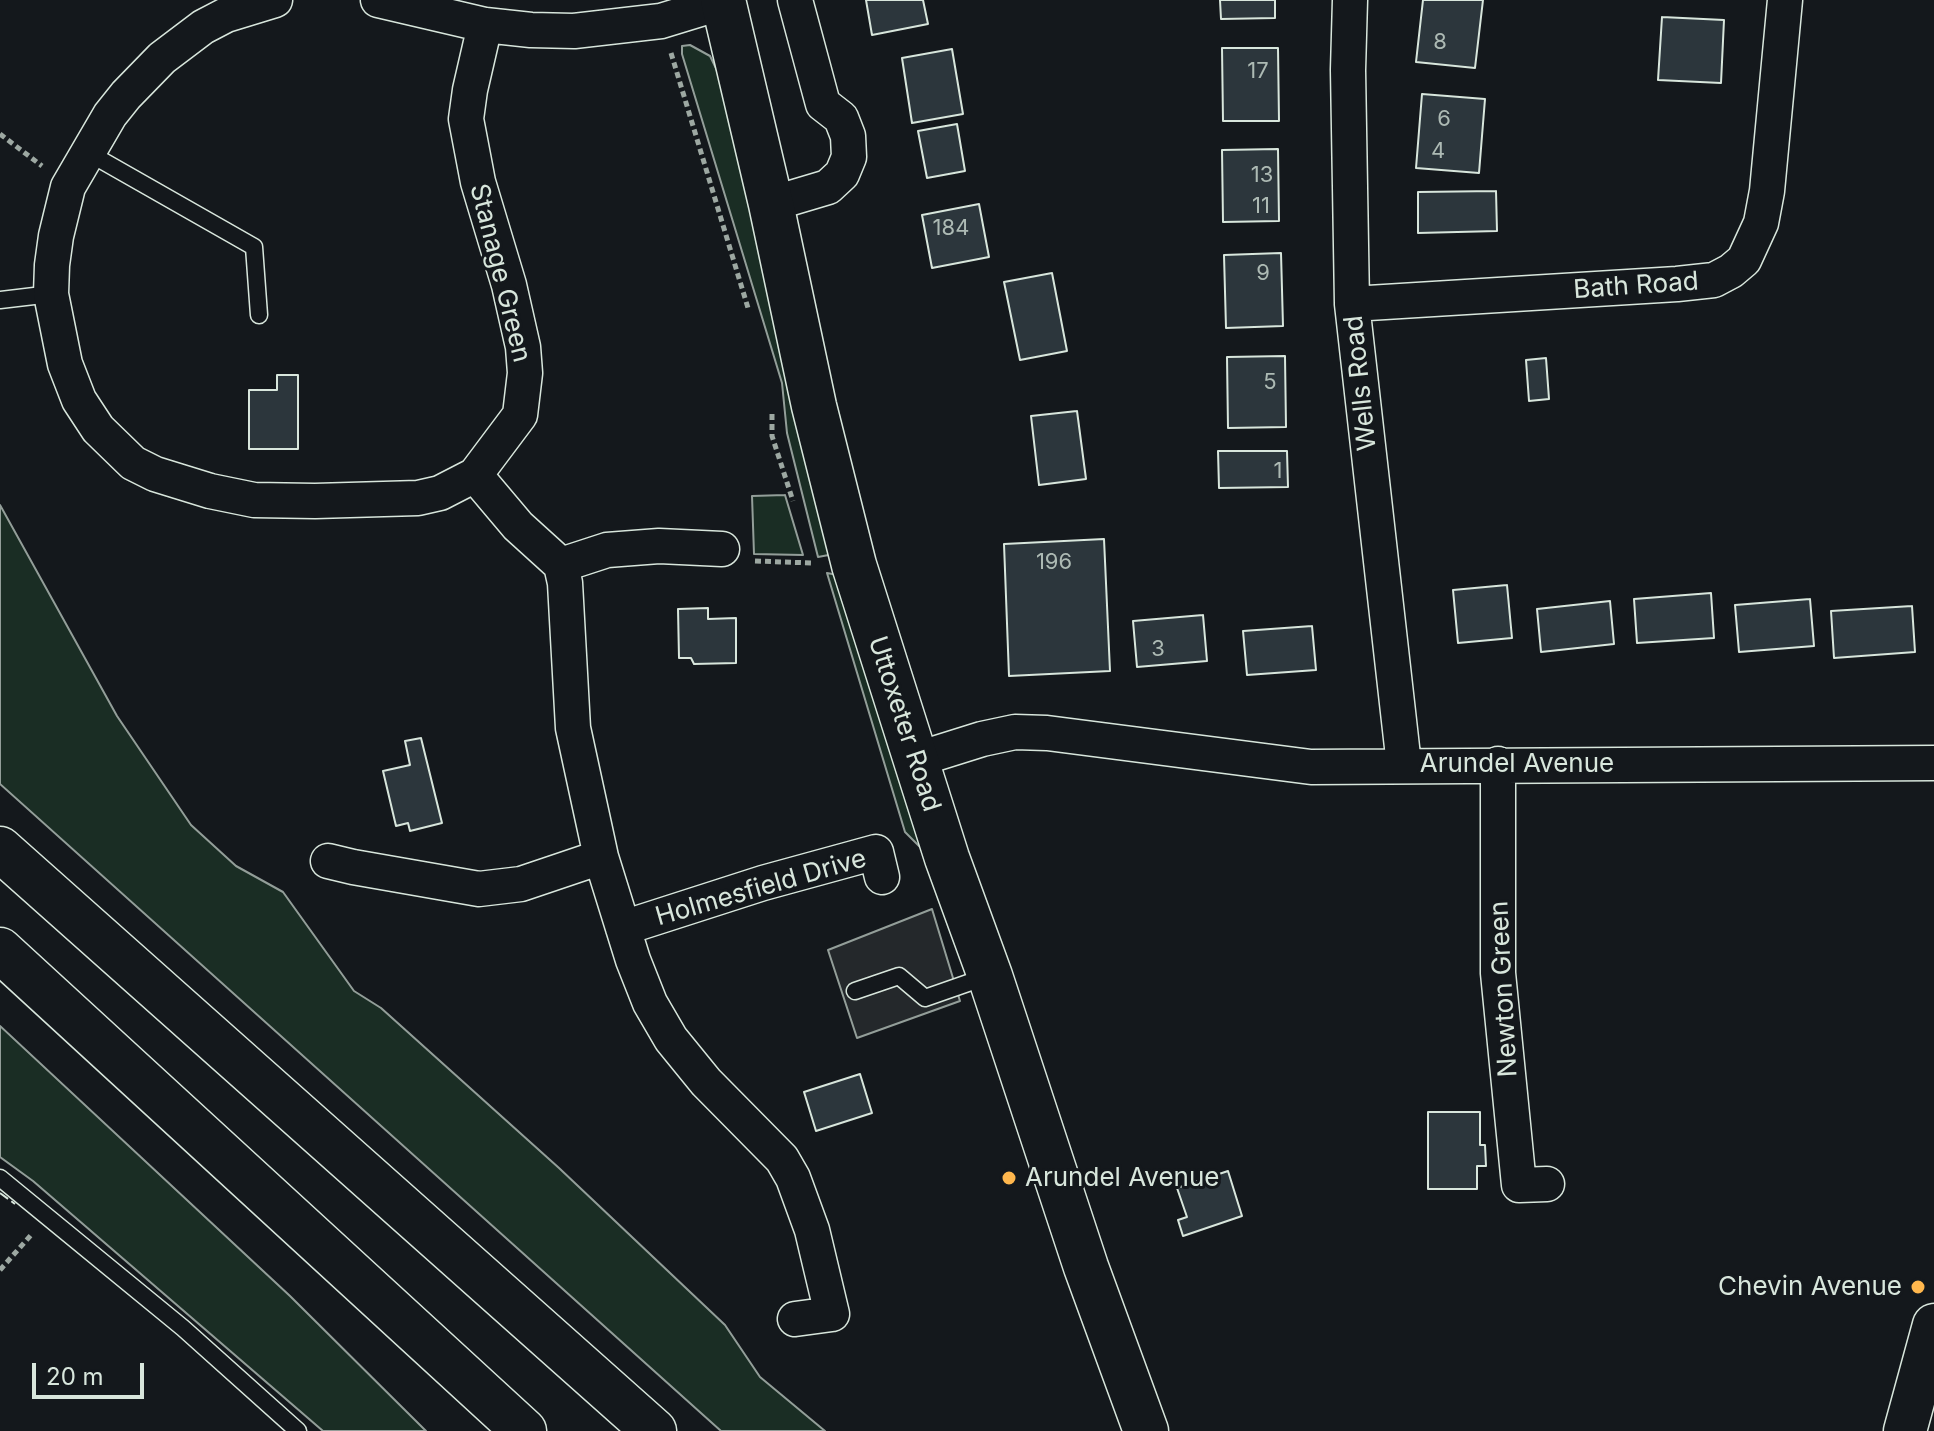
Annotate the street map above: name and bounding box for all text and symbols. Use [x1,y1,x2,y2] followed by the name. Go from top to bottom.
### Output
[1433,29,1447,55] house number: 8
[1247,58,1269,84] house number: 17
[1437,106,1451,132] house number: 6
[1431,138,1445,164] house number: 4
[1251,162,1273,188] house number: 13
[463,181,537,365] street label: Stanage Green
[1252,193,1270,219] house number: 11
[933,215,969,241] house number: 184
[1256,260,1270,286] house number: 9
[1572,266,1700,306] street label: Bath Road
[1338,314,1384,452] street label: Wells Road
[1263,369,1277,395] house number: 5
[1274,458,1282,484] house number: 1
[1036,549,1072,575] house number: 196
[861,632,947,816] street label: Uttoxeter Road
[1151,636,1165,662] house number: 3
[1420,748,1614,780] street label: Arundel Avenue
[652,843,870,933] street label: Holmesfield Drive
[1484,900,1524,1078] street label: Newton Green
[1025,1162,1219,1194] place label: Arundel Avenue
[1000,1169,1018,1187] marker: Arundel Avenue
[1718,1271,1902,1303] place label: Chevin Avenue
[1909,1278,1927,1296] marker: Chevin Avenue
[36,1347,148,1397] scale bar
[46,1362,104,1391] text: 20 m

